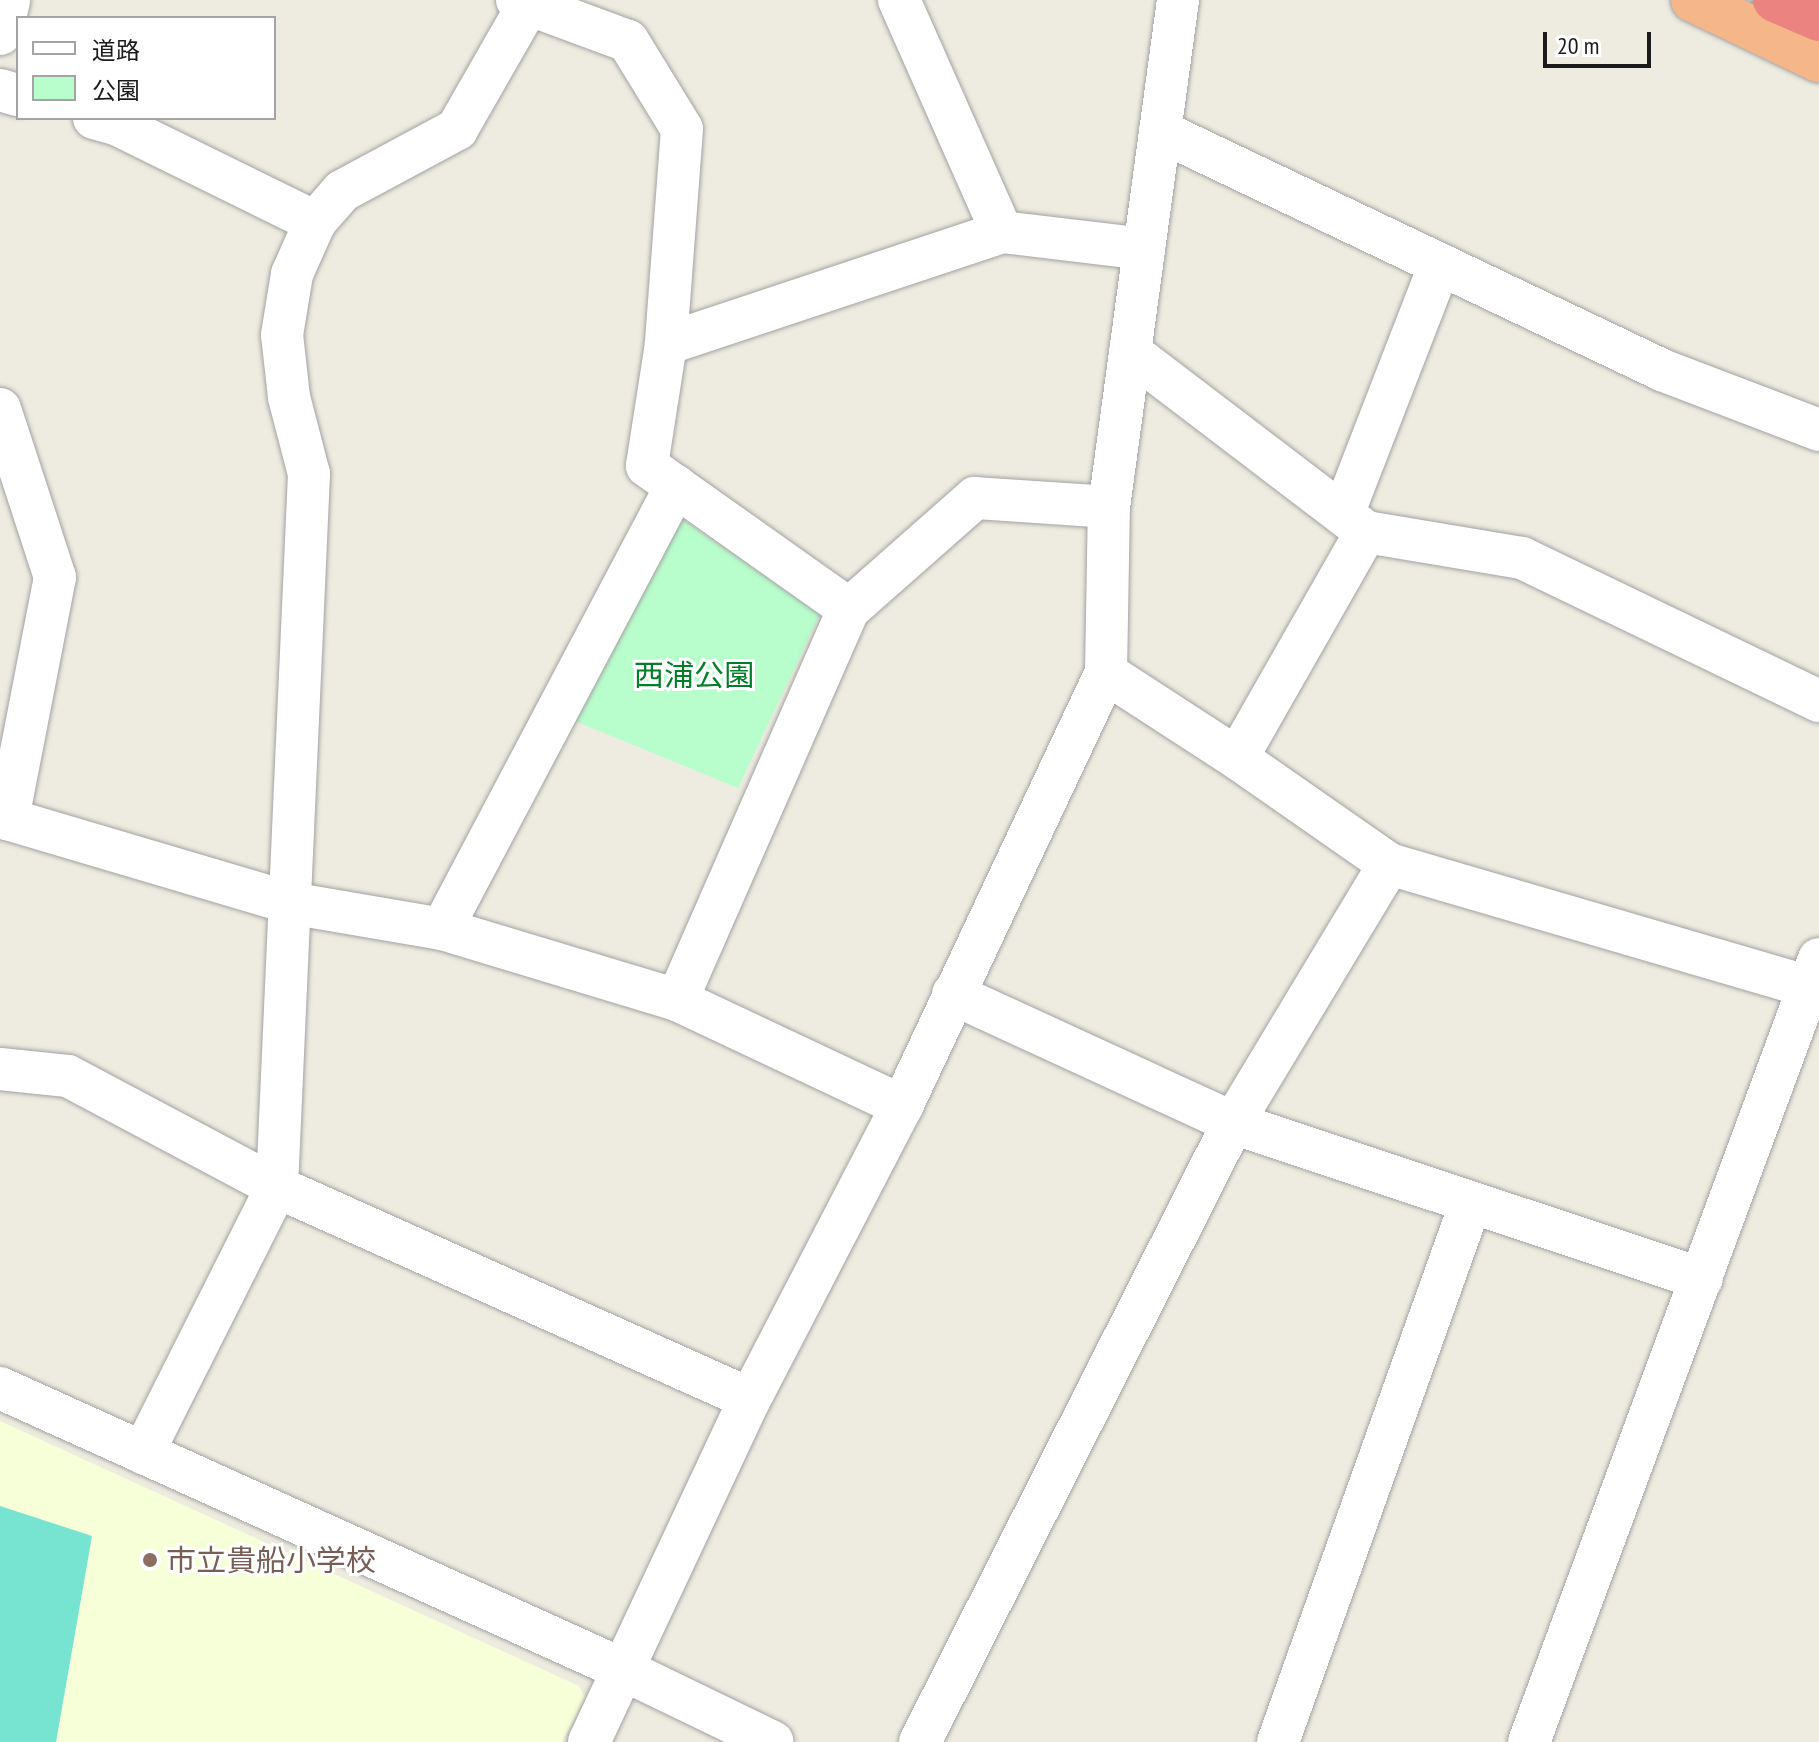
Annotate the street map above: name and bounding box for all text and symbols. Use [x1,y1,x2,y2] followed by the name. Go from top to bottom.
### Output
[16,16,276,120] legend
[1547,16,1655,66] scale bar
[1557,30,1599,61] text: 20 m
[92,35,140,66] text: 道路
[92,75,140,106] text: 公園
[634,657,754,693] park label: 西浦公園
[166,1542,376,1578] place label: 市立貴船小学校
[141,1551,159,1569] marker: 市立貴船小学校

